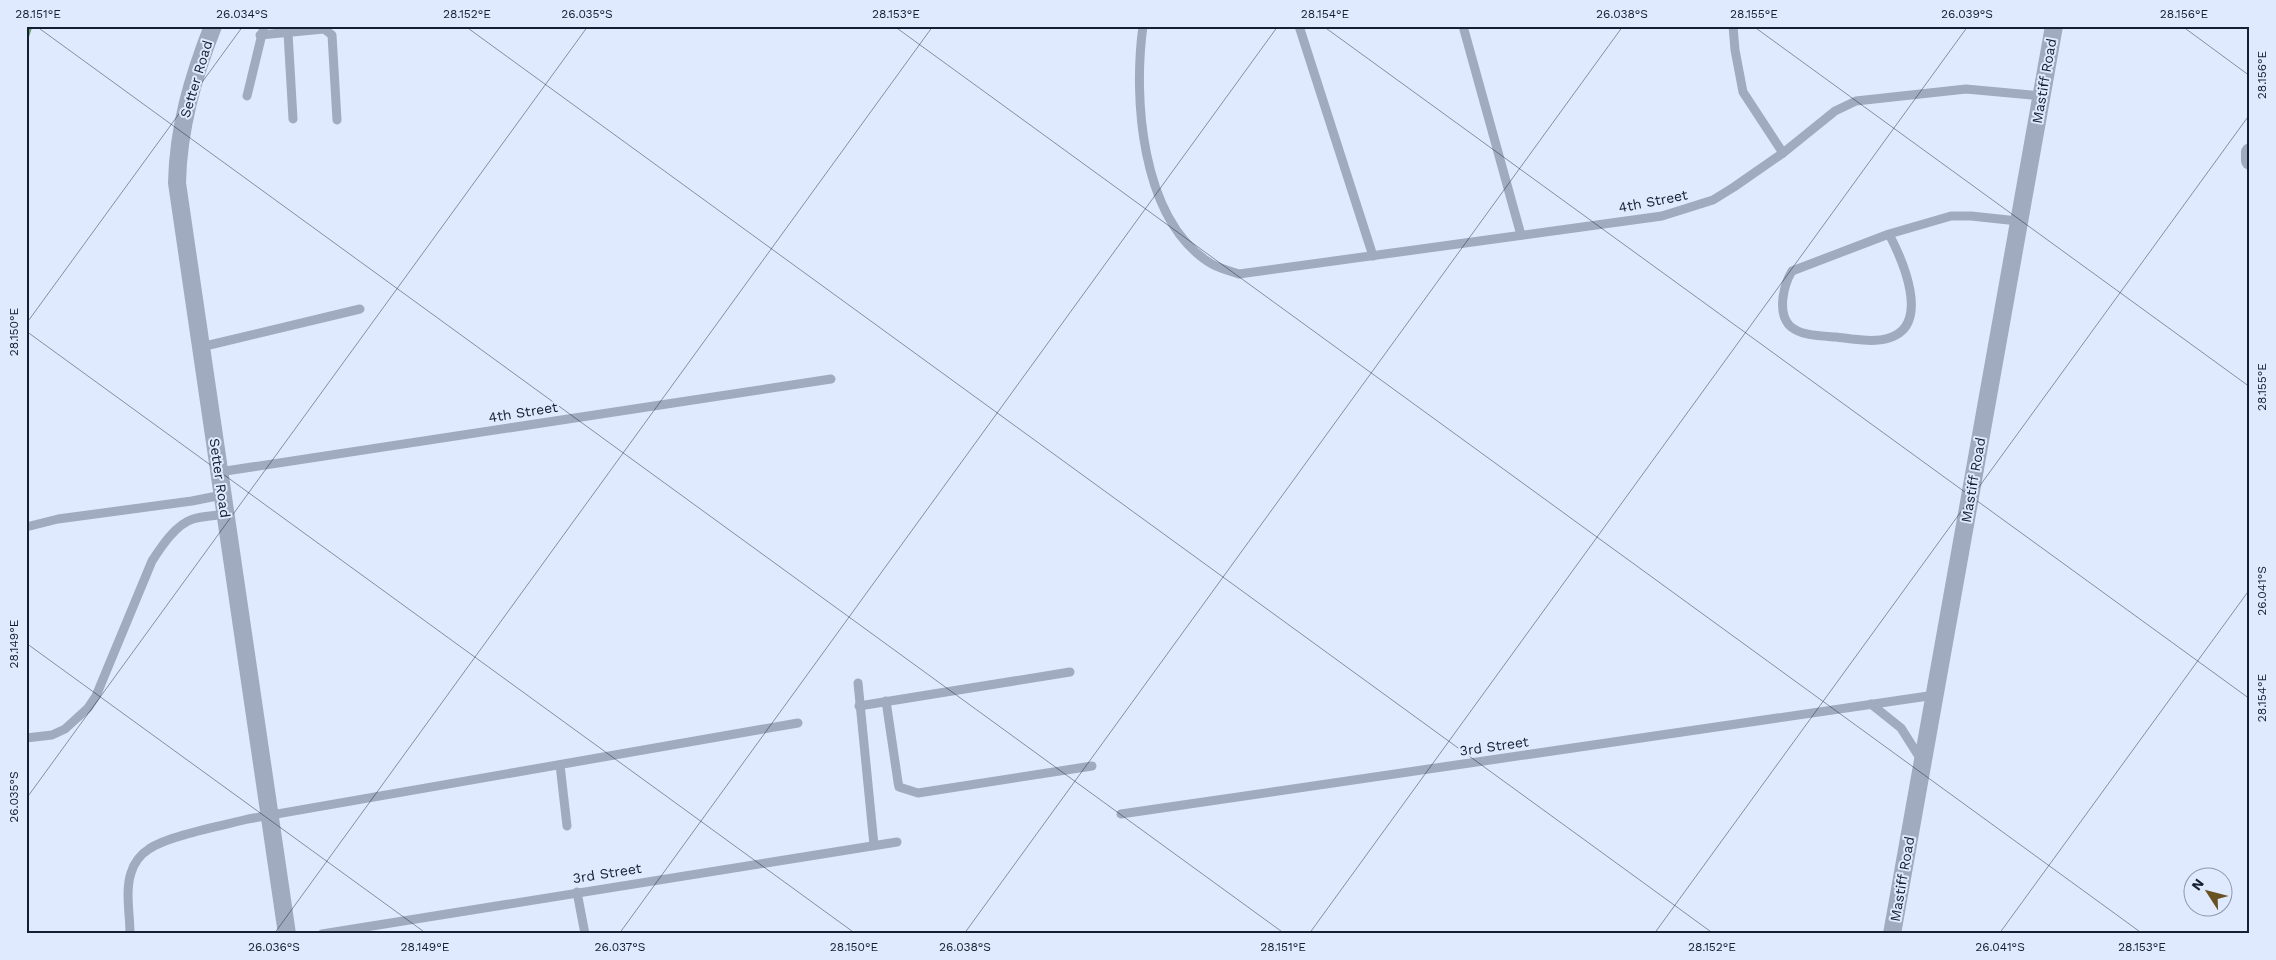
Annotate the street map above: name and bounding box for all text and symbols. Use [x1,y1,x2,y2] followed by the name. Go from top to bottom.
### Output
[15,7,61,21] text: 28.151°E
[216,7,268,21] text: 26.034°S
[443,7,491,21] text: 28.152°E
[561,7,613,21] text: 26.035°S
[872,7,920,21] text: 28.153°E
[1301,7,1350,21] text: 28.154°E
[1596,7,1648,21] text: 26.038°S
[1730,7,1778,21] text: 28.155°E
[1941,7,1993,21] text: 26.039°S
[2160,7,2208,21] text: 28.156°E
[2029,37,2059,125] street label: Mastiff Road
[177,38,215,120] street label: Setter Road
[2255,51,2269,99] text: 28.156°E
[1617,186,1689,216] street label: 4th Street
[7,307,21,356] text: 28.150°E
[2255,363,2269,411] text: 28.155°E
[487,399,559,425] street label: 4th Street
[1958,436,1988,524] street label: Mastiff Road
[207,437,233,519] street label: Setter Road
[2255,566,2269,616] text: 26.041°S
[7,619,21,668] text: 28.149°E
[2255,673,2269,722] text: 28.154°E
[1459,733,1530,759] street label: 3rd Street
[7,771,21,823] text: 26.035°S
[1887,835,1917,923] street label: Mastiff Road
[572,860,643,886] street label: 3rd Street
[2184,868,2234,918] north arrow
[2188,875,2207,893] text: N
[248,940,300,954] text: 26.036°S
[401,940,450,954] text: 28.149°E
[595,940,645,954] text: 26.037°S
[830,940,879,954] text: 28.150°E
[939,940,991,954] text: 26.038°S
[1260,940,1306,954] text: 28.151°E
[1688,940,1736,954] text: 28.152°E
[1975,940,2025,954] text: 26.041°S
[2118,940,2166,954] text: 28.153°E

